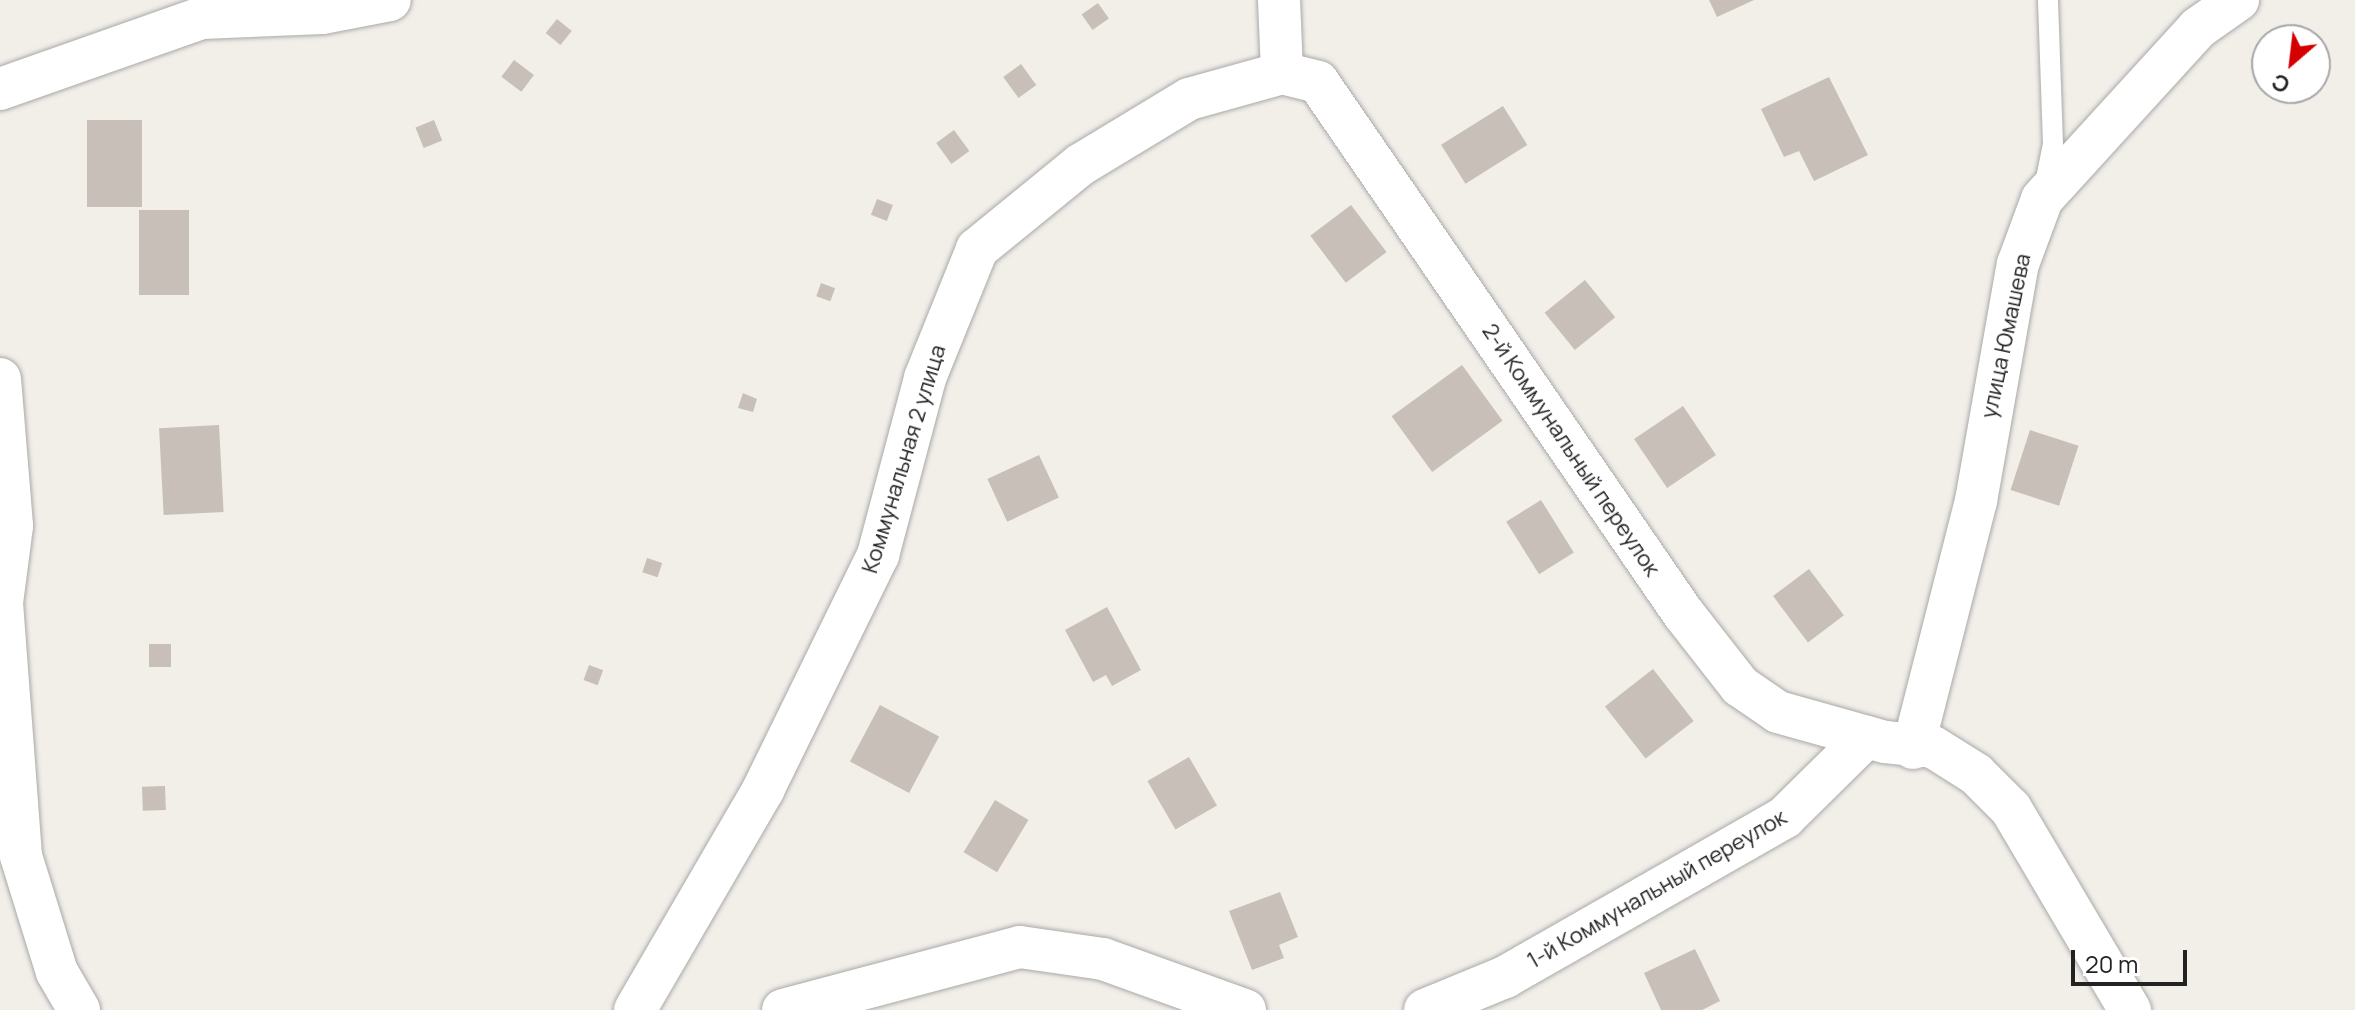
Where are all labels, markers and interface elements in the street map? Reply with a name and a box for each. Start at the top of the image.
north arrow [2251,24,2331,104]
text: С [2266,66,2295,100]
street label: улица Юмашева [1976,251,2036,421]
street label: 2-й Коммунальный переулок [1477,319,1665,581]
street label: Коммунальная 2 улица [857,342,951,576]
street label: 1-й Коммунальный переулок [1523,804,1791,974]
scale bar [2075,934,2191,984]
text: 20 m [2085,947,2138,980]

